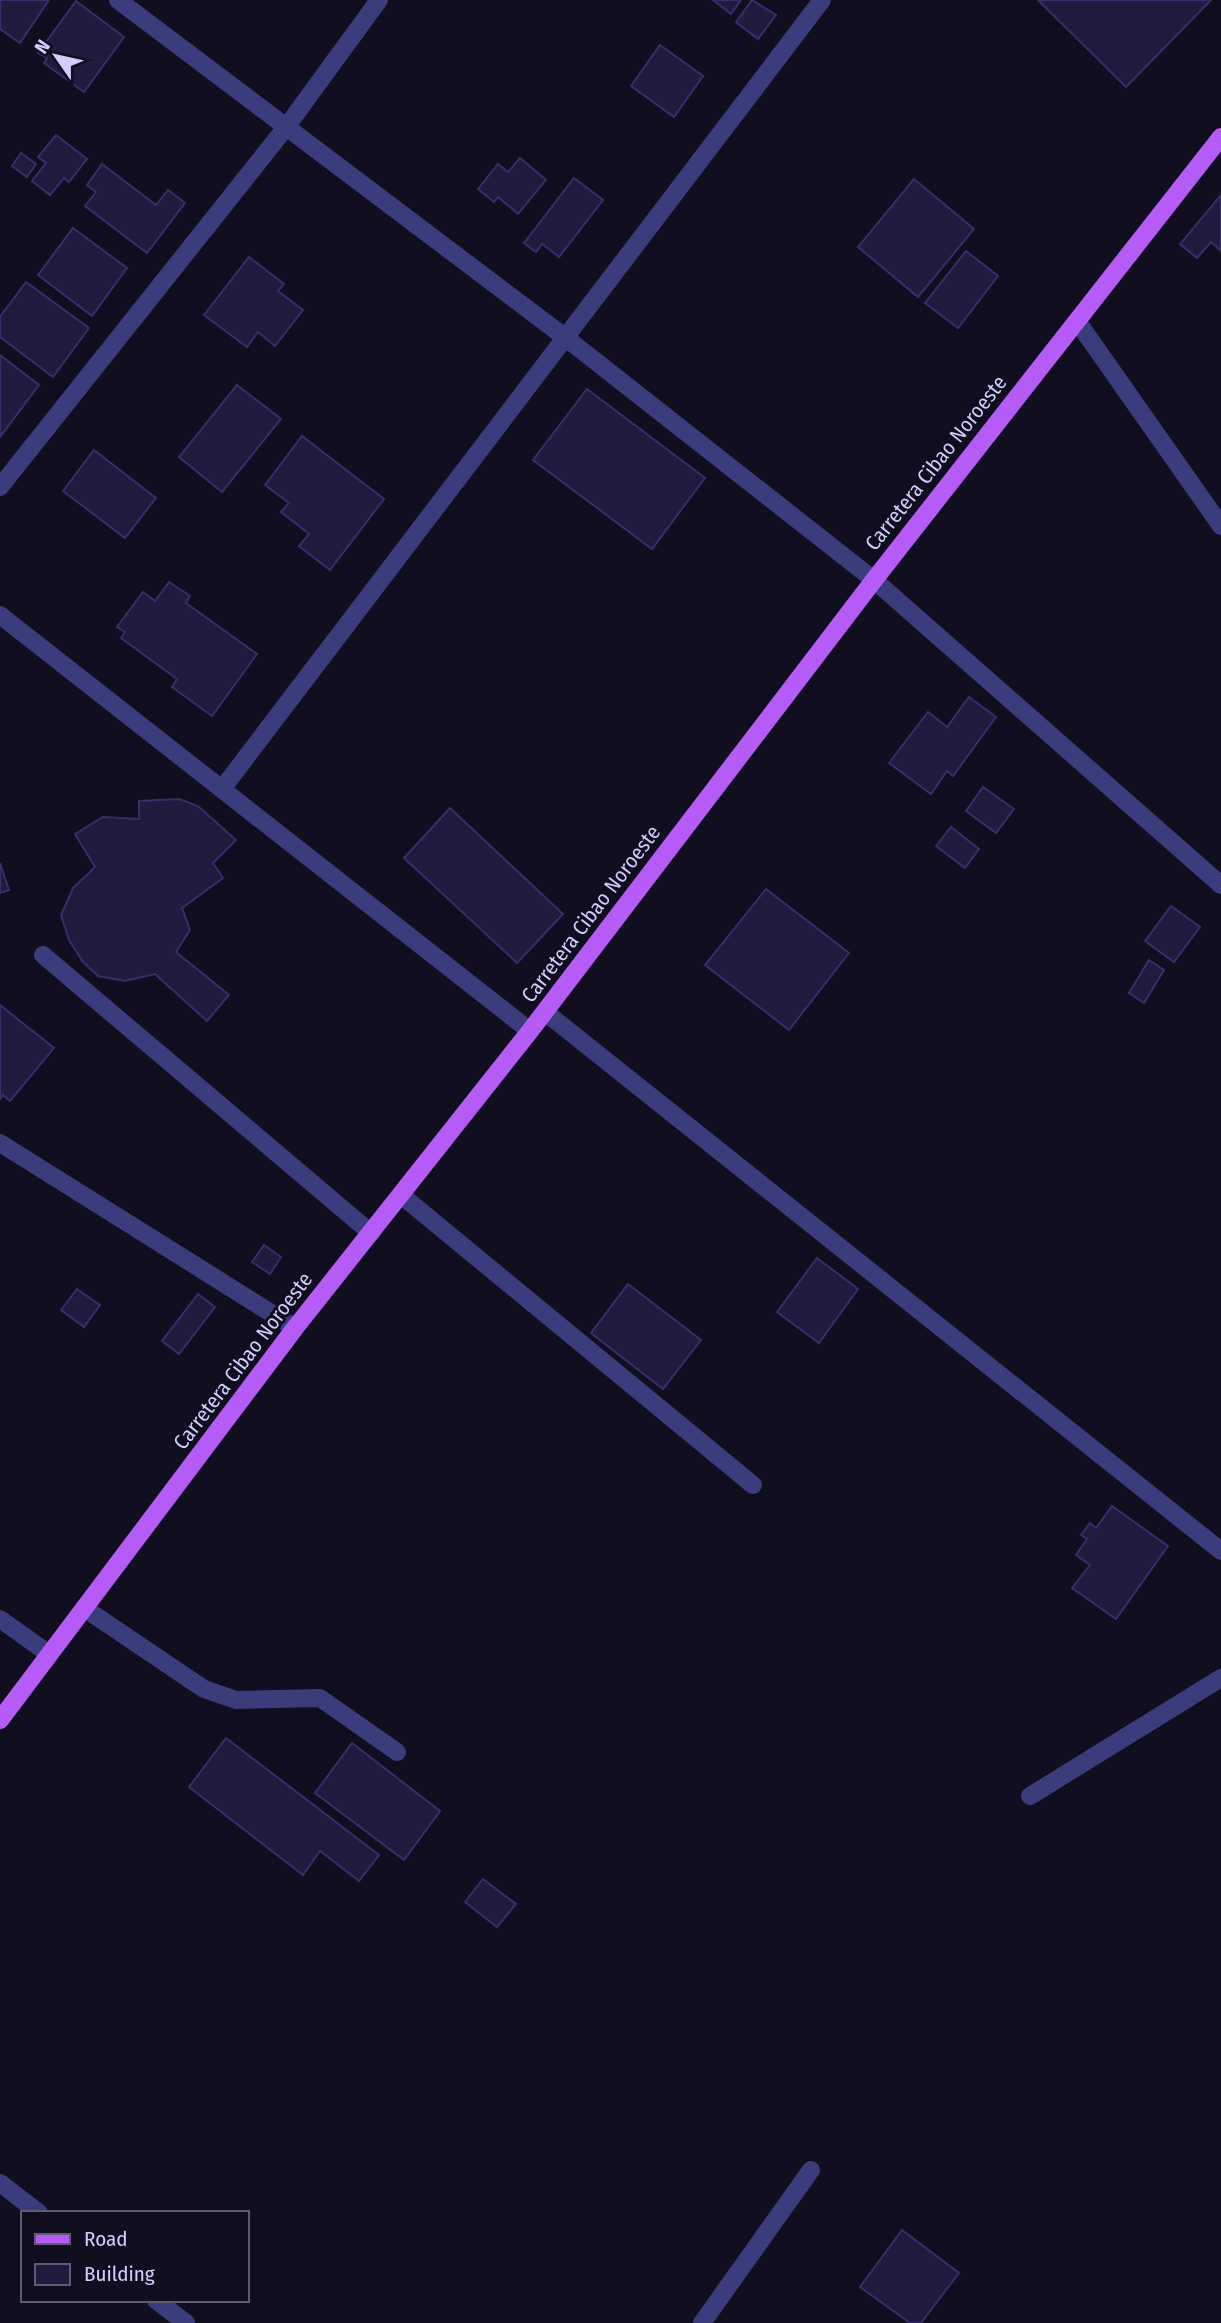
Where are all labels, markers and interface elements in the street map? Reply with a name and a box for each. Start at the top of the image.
north arrow [21,21,91,91]
text: N [30,36,55,58]
street label: Carretera Cibao Noroeste [860,370,1012,556]
street label: Carretera Cibao Noroeste [516,820,666,1008]
street label: Carretera Cibao Noroeste [168,1267,318,1455]
legend [21,2211,248,2302]
text: Road [84,2226,128,2252]
text: Building [84,2261,155,2287]

